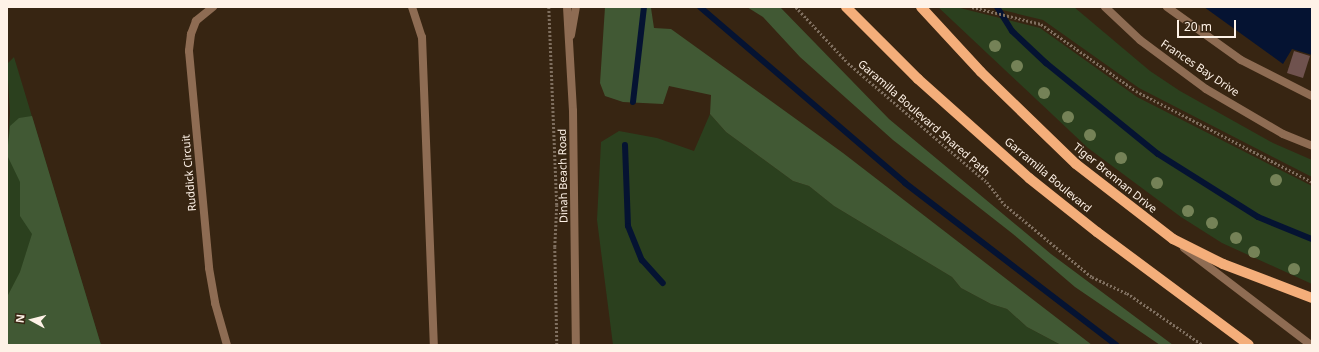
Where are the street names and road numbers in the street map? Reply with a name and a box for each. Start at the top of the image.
street label: Frances Bay Drive [1158,37,1242,99]
street label: Garamilla Boulevard Shared Path [855,57,993,179]
street label: Dinah Beach Road [556,129,570,223]
street label: Ruddick Circuit [179,134,199,212]
street label: Garramilla Boulevard [1002,135,1094,215]
street label: Tiger Brennan Drive [1071,140,1159,216]

